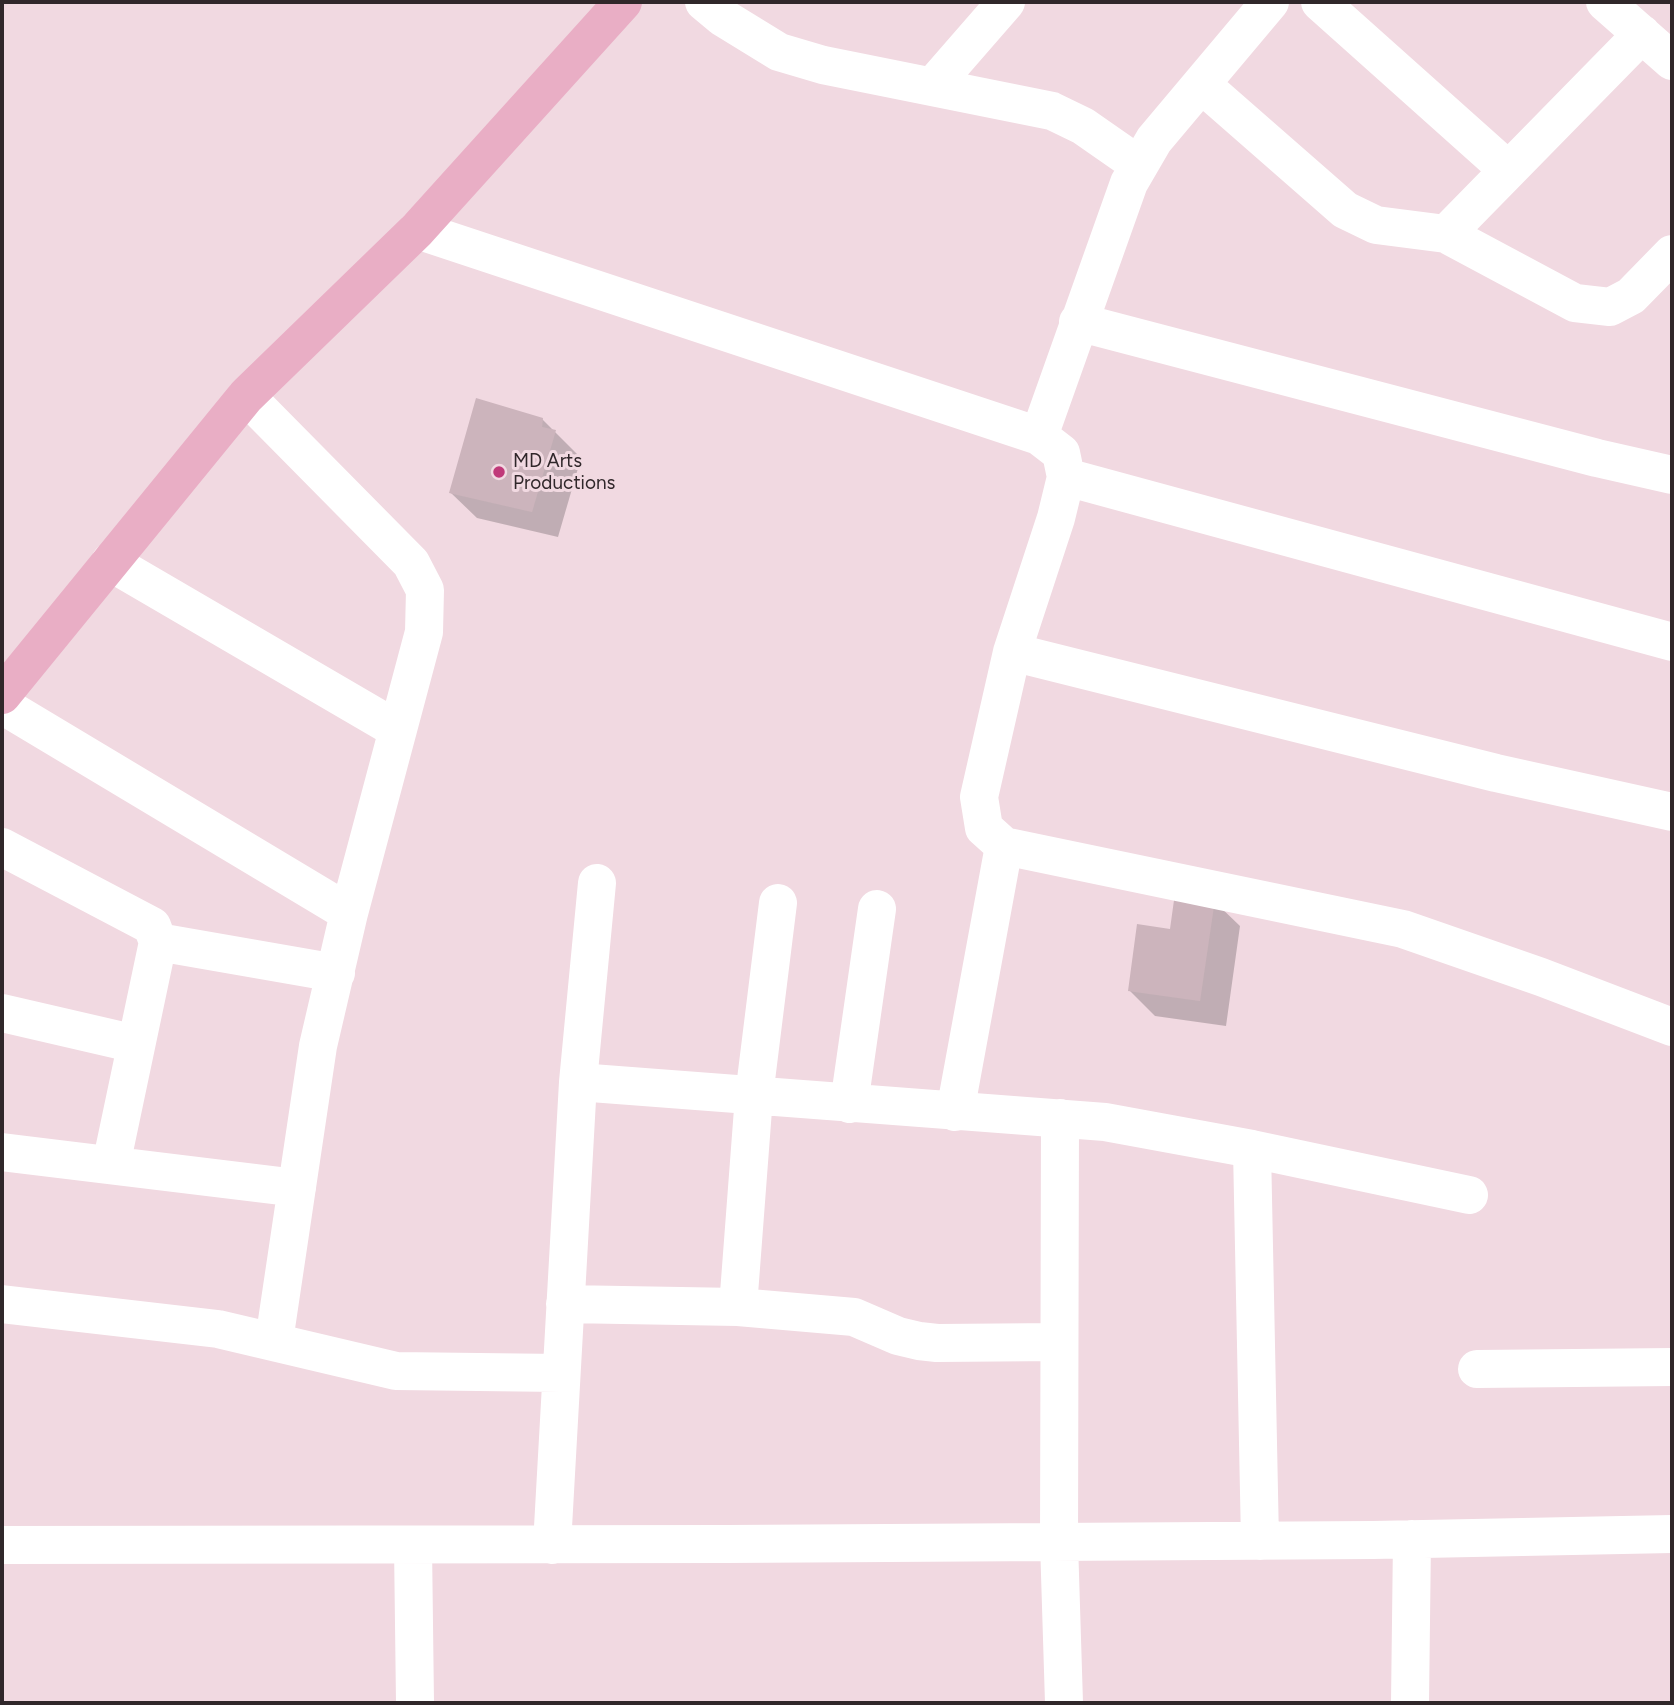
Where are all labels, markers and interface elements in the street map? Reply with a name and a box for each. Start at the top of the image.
place label: MD Arts Productions [513,450,615,494]
marker: MD Arts Productions [491,464,507,480]

